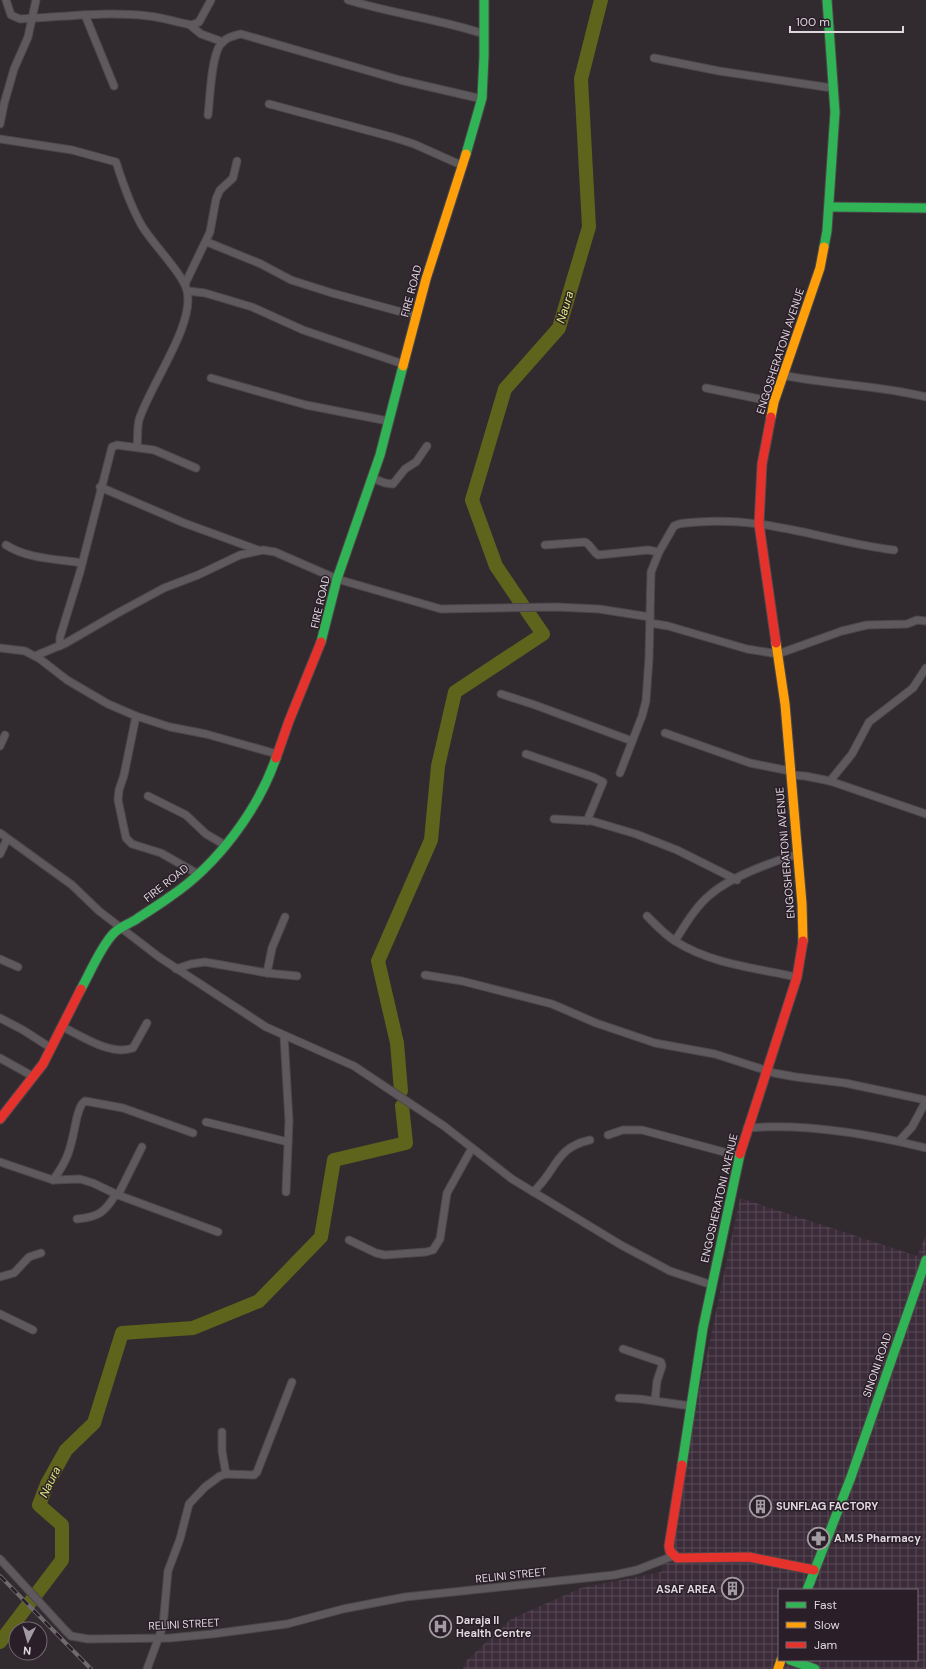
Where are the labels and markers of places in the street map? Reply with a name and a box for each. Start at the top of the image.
building icon: SUNFLAG FACTORY [747,1493,773,1519]
place label: SUNFLAG FACTORY [776,1499,878,1513]
pharmacy icon: A.M.S Pharmacy [805,1525,831,1551]
place label: A.M.S Pharmacy [834,1531,921,1545]
building icon: ASAF AREA [719,1576,745,1602]
place label: ASAF AREA [656,1582,716,1596]
hospital icon: Daraja II Health Centre [427,1613,453,1639]
place label: Daraja II Health Centre [456,1613,532,1640]

